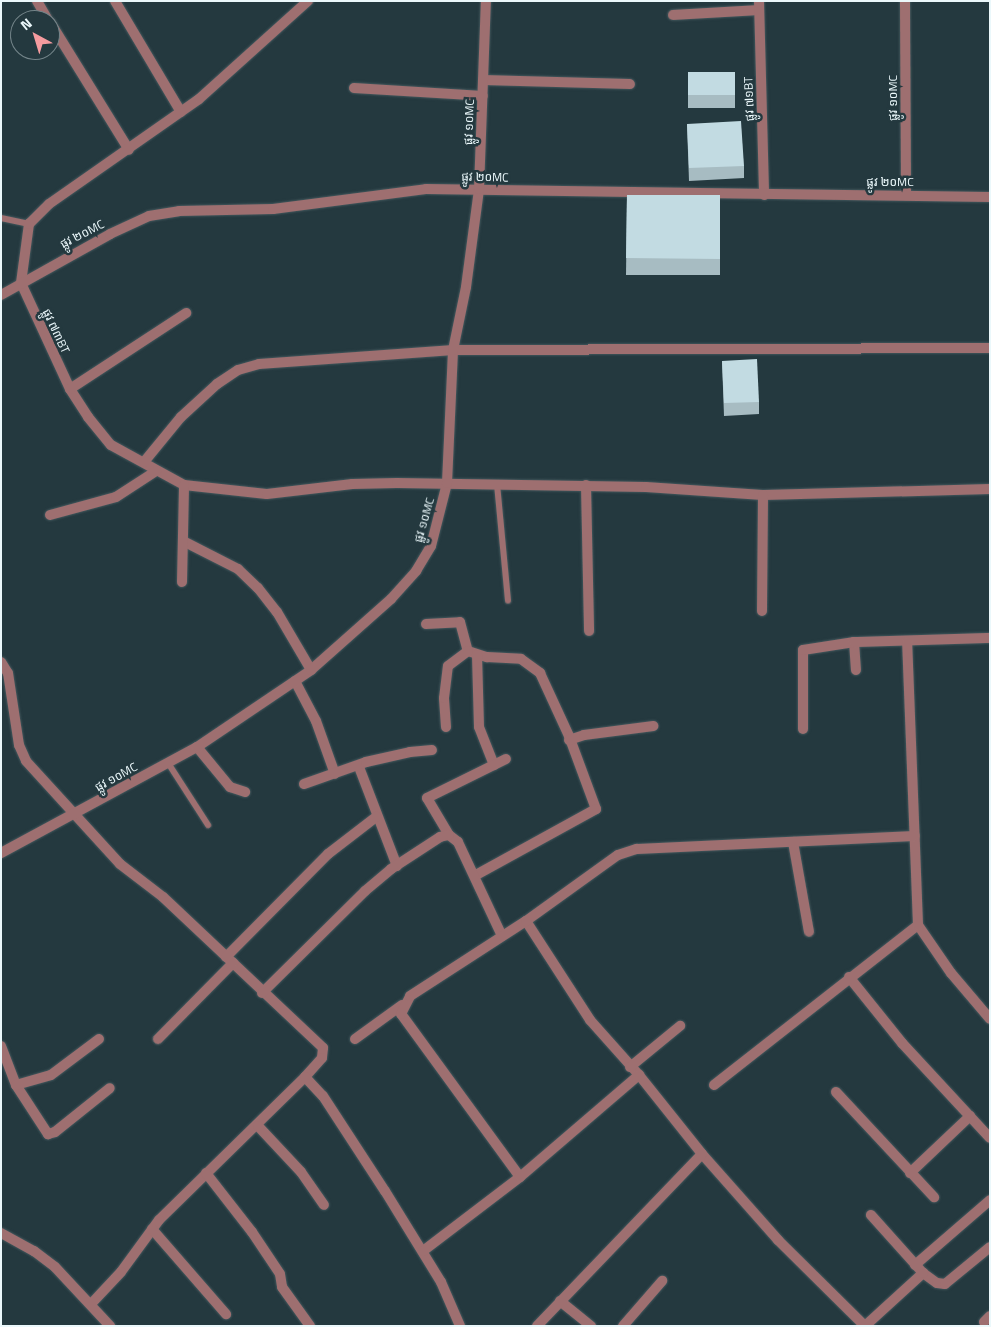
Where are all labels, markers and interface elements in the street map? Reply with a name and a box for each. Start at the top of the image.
north arrow [10,10,60,60]
text: N [15,13,36,35]
street label: ផ្លូវ ១០MC [886,75,900,121]
street label: ផ្លូវ ៧១BT [741,76,757,122]
street label: ផ្លូវ ១០MC [461,99,477,145]
street label: ផ្លូវ ២០MC [461,169,509,185]
street label: ផ្លូវ ២០MC [866,175,914,189]
street label: ផ្លូវ ២០MC [58,217,106,251]
street label: ផ្លូវ ៧៣BT [39,306,73,356]
street label: ផ្លូវ ១០MC [411,496,437,544]
street label: ផ្លូវ ១០MC [92,760,140,794]

